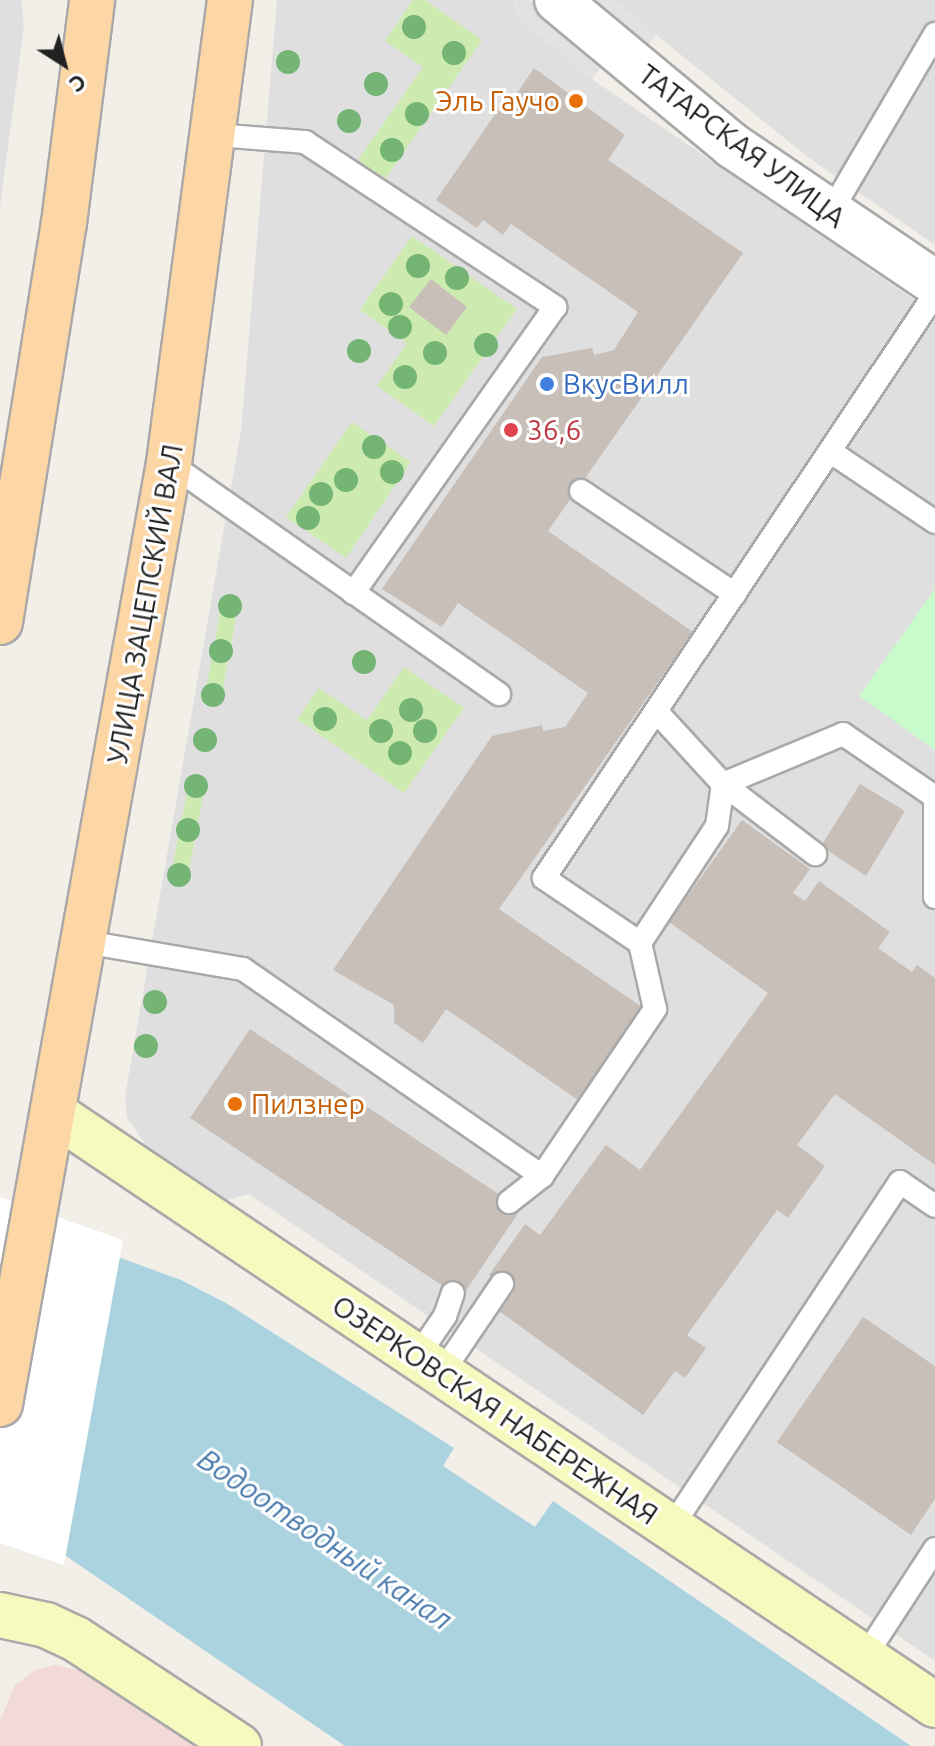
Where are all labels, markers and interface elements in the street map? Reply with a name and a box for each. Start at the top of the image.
north arrow [24,24,104,104]
street label: ТАТАРСКАЯ УЛИЦА [632,57,852,235]
text: С [65,70,91,98]
place label: Эль Гаучо [435,84,560,118]
marker: Эль Гаучо [567,92,585,110]
place label: ВкусВилл [563,367,689,401]
marker: ВкусВилл [538,375,556,393]
place label: 36,6 [527,413,581,447]
marker: 36,6 [502,421,520,439]
street label: УЛИЦА ЗАЦЕПСКИЙ ВАЛ [100,442,190,766]
place label: Пилзнер [251,1087,365,1121]
marker: Пилзнер [226,1095,244,1113]
street label: ОЗЕРКОВСКАЯ НАБЕРЕЖНАЯ [326,1288,664,1532]
water label: Водоотводный канал [191,1441,459,1637]

